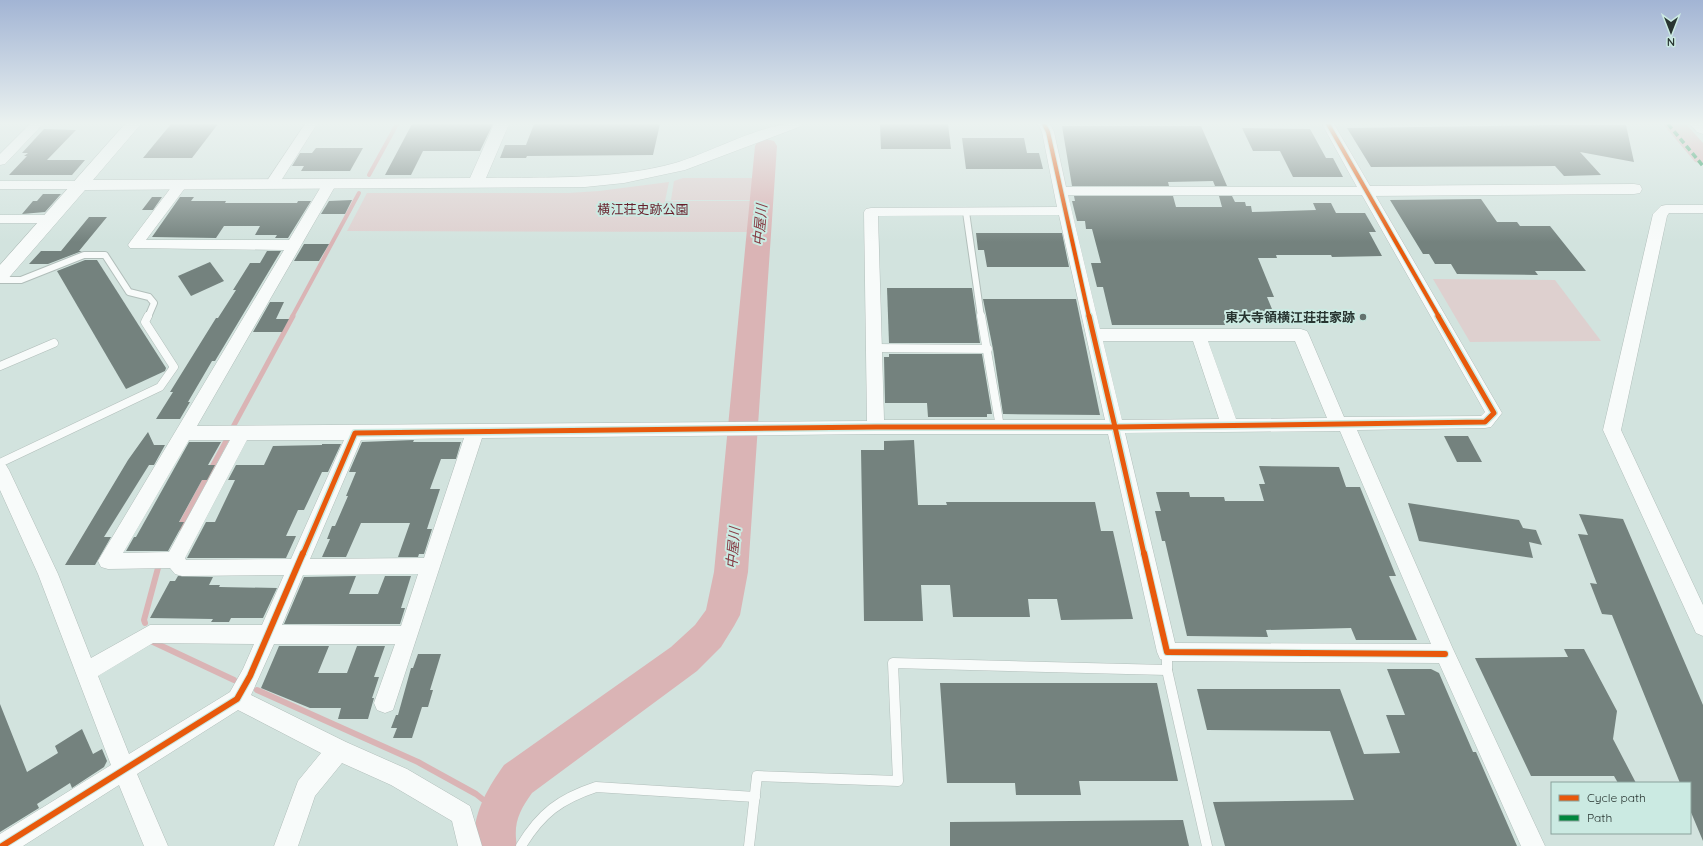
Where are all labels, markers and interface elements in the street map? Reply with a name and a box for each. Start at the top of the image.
north arrow [1651,12,1691,52]
text: N [1667,35,1675,49]
park label: 横江荘史跡公園 [597,201,689,217]
water label: 中屋川 [749,201,771,247]
place label: 東大寺領横江荘荘家跡 [1225,309,1355,325]
marker: 東大寺領横江荘荘家跡 [1358,312,1368,322]
water label: 中屋川 [722,524,744,570]
legend [1551,782,1691,834]
text: Cycle path [1587,790,1646,805]
text: Path [1587,810,1612,825]

